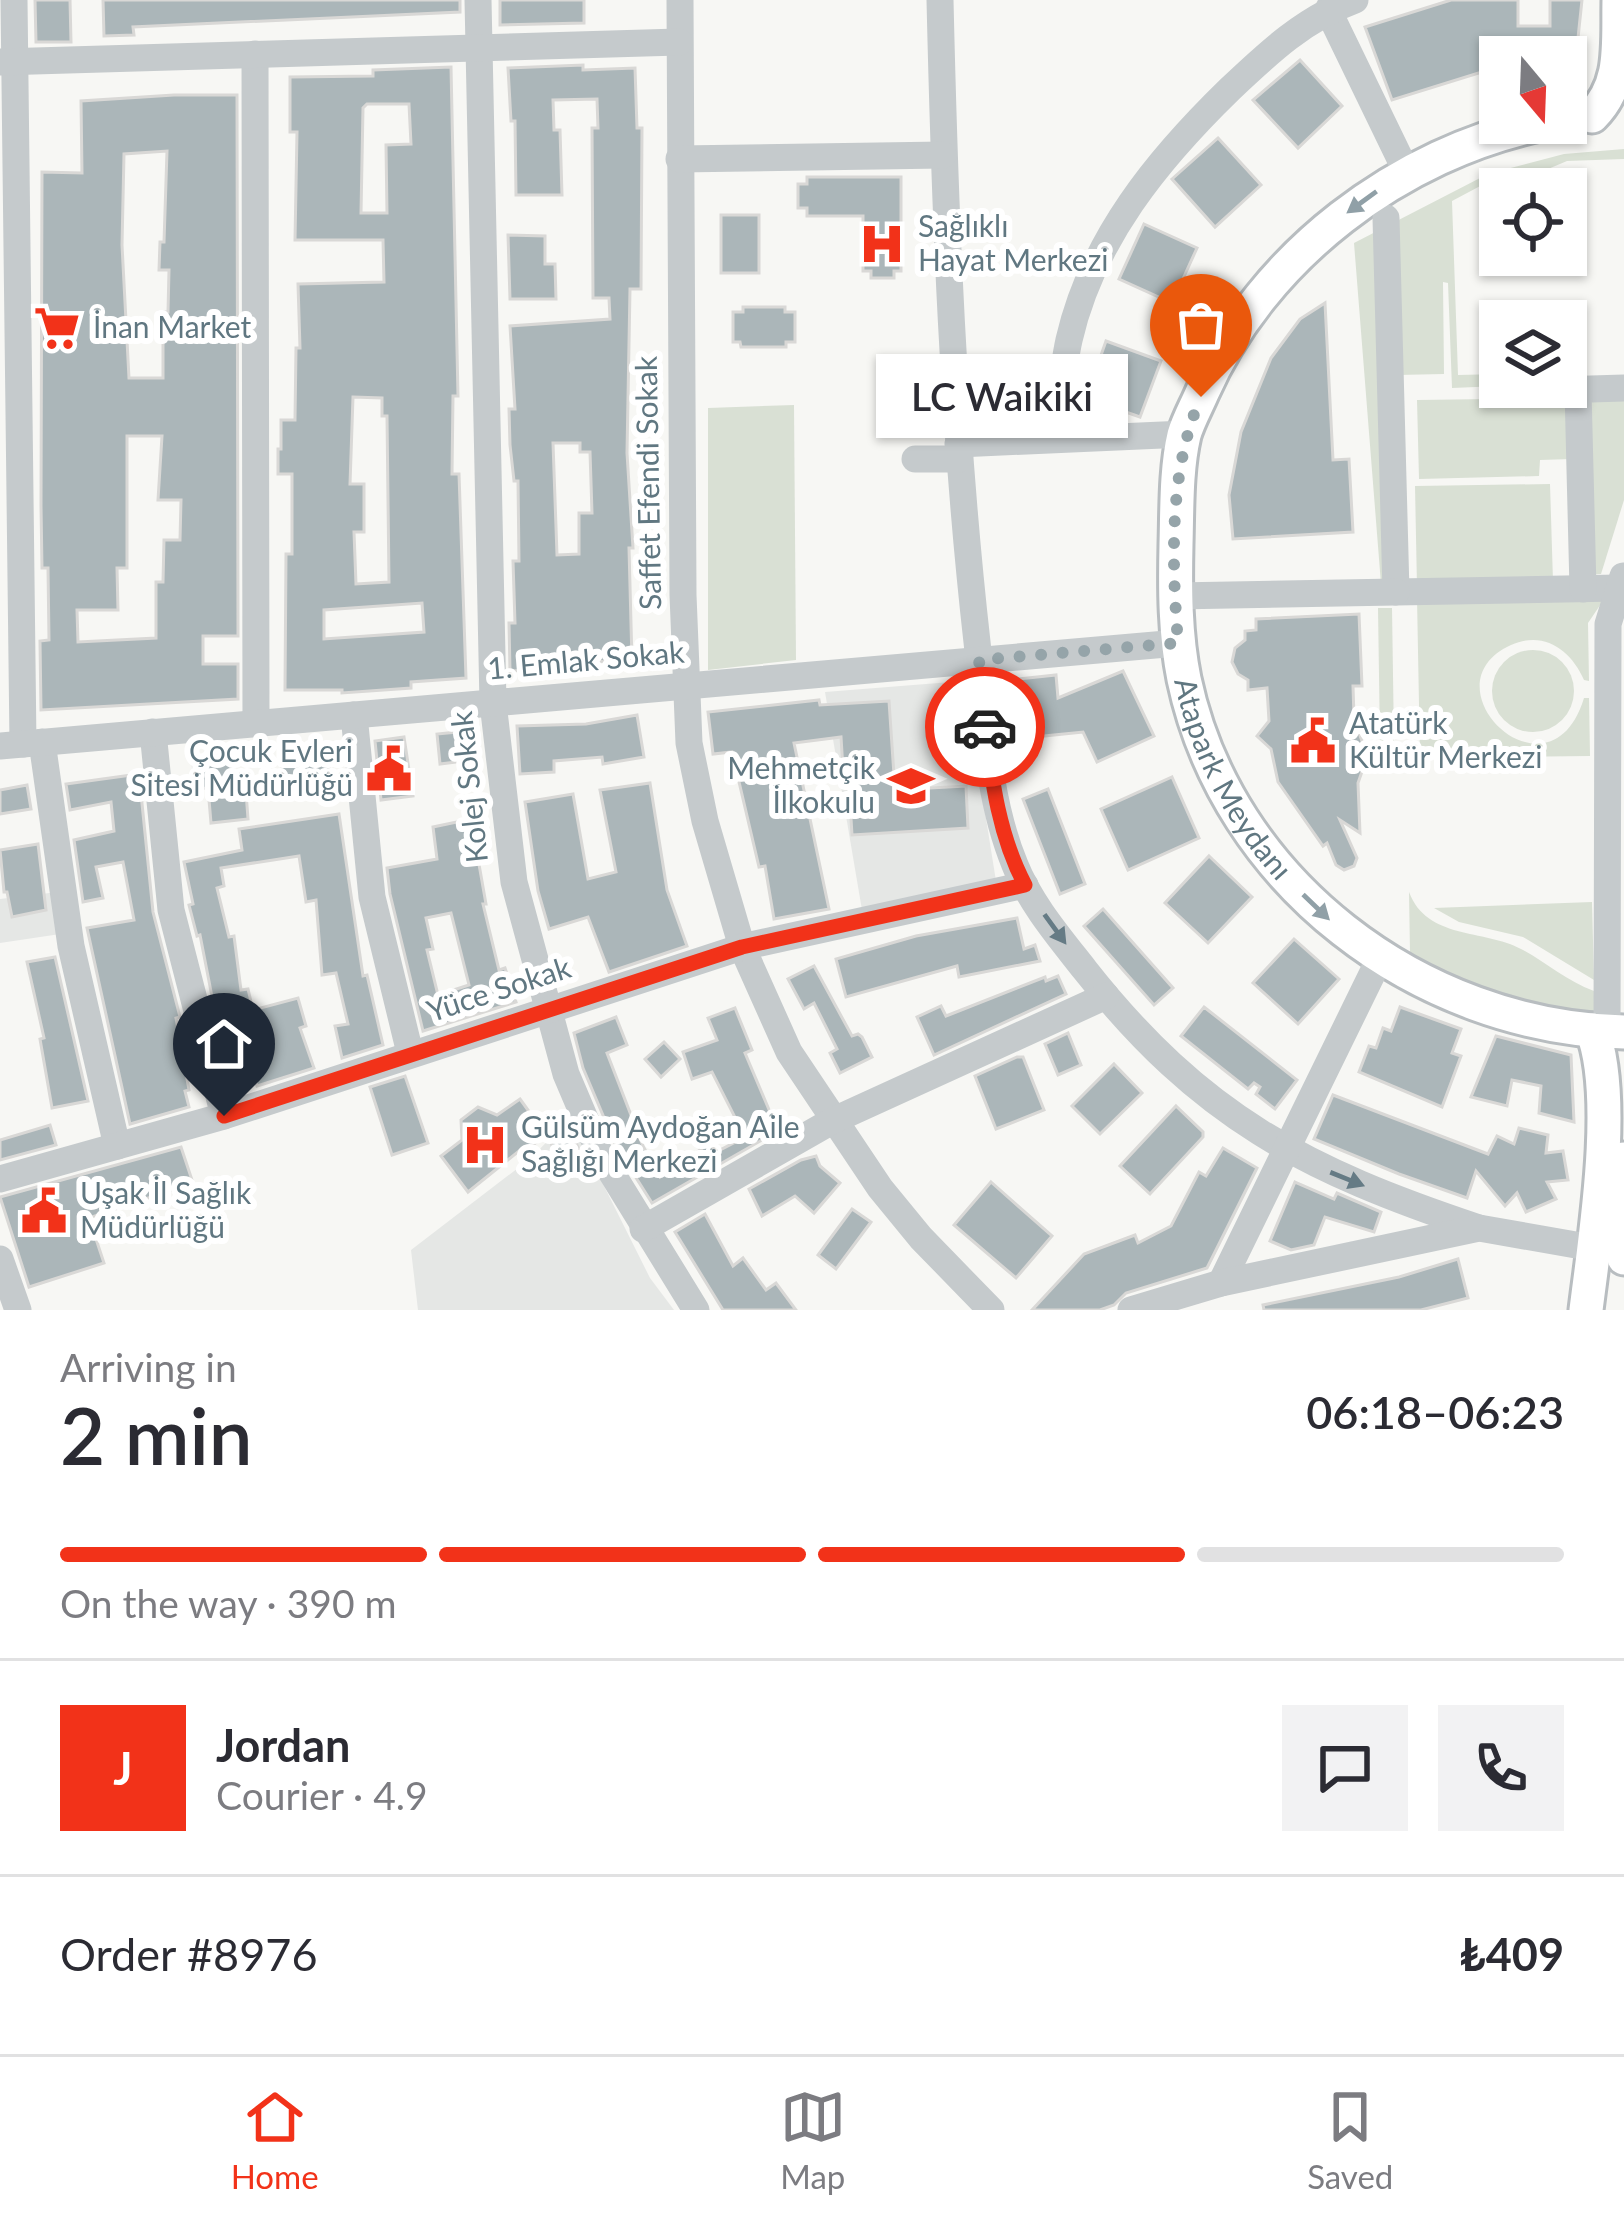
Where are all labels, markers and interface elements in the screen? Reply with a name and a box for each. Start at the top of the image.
north arrow [1479,36,1587,144]
map controls [1479,36,1587,408]
button: locate [1479,168,1587,276]
one-way arrow [1346,190,1378,214]
place label: Sağlıklı Hayat Merkezi [918,207,1108,277]
hospital icon: Sağlıklı Hayat Merkezi [857,219,907,269]
pin [1150,274,1252,397]
icon: bag [1168,292,1234,358]
button: layers [1479,300,1587,408]
supermarket icon: İnan Market [32,303,82,353]
place label: İnan Market [93,308,252,344]
street label: Saffet Efendi Sokak [627,355,667,610]
callout: LC Waikiki [877,355,1129,439]
text: LC Waikiki [911,373,1093,419]
street label: 1. Emlak Sokak [486,632,686,686]
courier [925,667,1045,787]
street label: Atapark Meydanı [1168,674,1300,886]
icon: car [952,694,1018,760]
place label: Atatürk Kültür Merkezi [1349,704,1543,774]
street label: Kolej Sokak [442,709,494,865]
public building icon: Atatürk Kültür Merkezi [1288,716,1338,766]
place label: Çocuk Evleri Sitesi Müdürlüğü [130,732,353,802]
public building icon: Çocuk Evleri Sitesi Müdürlüğü [364,744,414,794]
place label: Mehmetçik İlkokulu [727,749,876,819]
school or university icon: Mehmetçik İlkokulu [886,761,936,811]
one-way arrow [1301,892,1330,920]
one-way arrow [1043,913,1066,945]
street label: Yüce Sokak [422,948,576,1028]
pin [173,993,275,1116]
icon: home [191,1011,257,1077]
place label: Gülsüm Aydoğan Aile Sağlığı Merkezi [521,1108,800,1178]
hospital icon: Gülsüm Aydoğan Aile Sağlığı Merkezi [460,1120,510,1170]
one-way arrow [1330,1170,1366,1189]
place label: Uşak İl Sağlık Müdürlüğü [80,1174,252,1244]
public building icon: Uşak İl Sağlık Müdürlüğü [19,1186,69,1236]
text: Arriving in [60,1344,237,1390]
text: 06:18–06:23 [1306,1385,1564,1439]
text: 2 min [60,1388,253,1482]
text: On the way · 390 m [60,1580,397,1626]
button: chat [1282,1705,1408,1831]
button: phone [1438,1705,1564,1831]
text: Jordan [216,1718,350,1772]
text: J [113,1741,133,1795]
text: Courier · 4.9 [216,1772,428,1818]
text: Order #8976 [60,1927,318,1981]
text: ₺409 [1460,1927,1564,1981]
tab: Home [231,2084,319,2196]
tab: Map [780,2084,846,2196]
tab: Saved [1307,2084,1393,2196]

